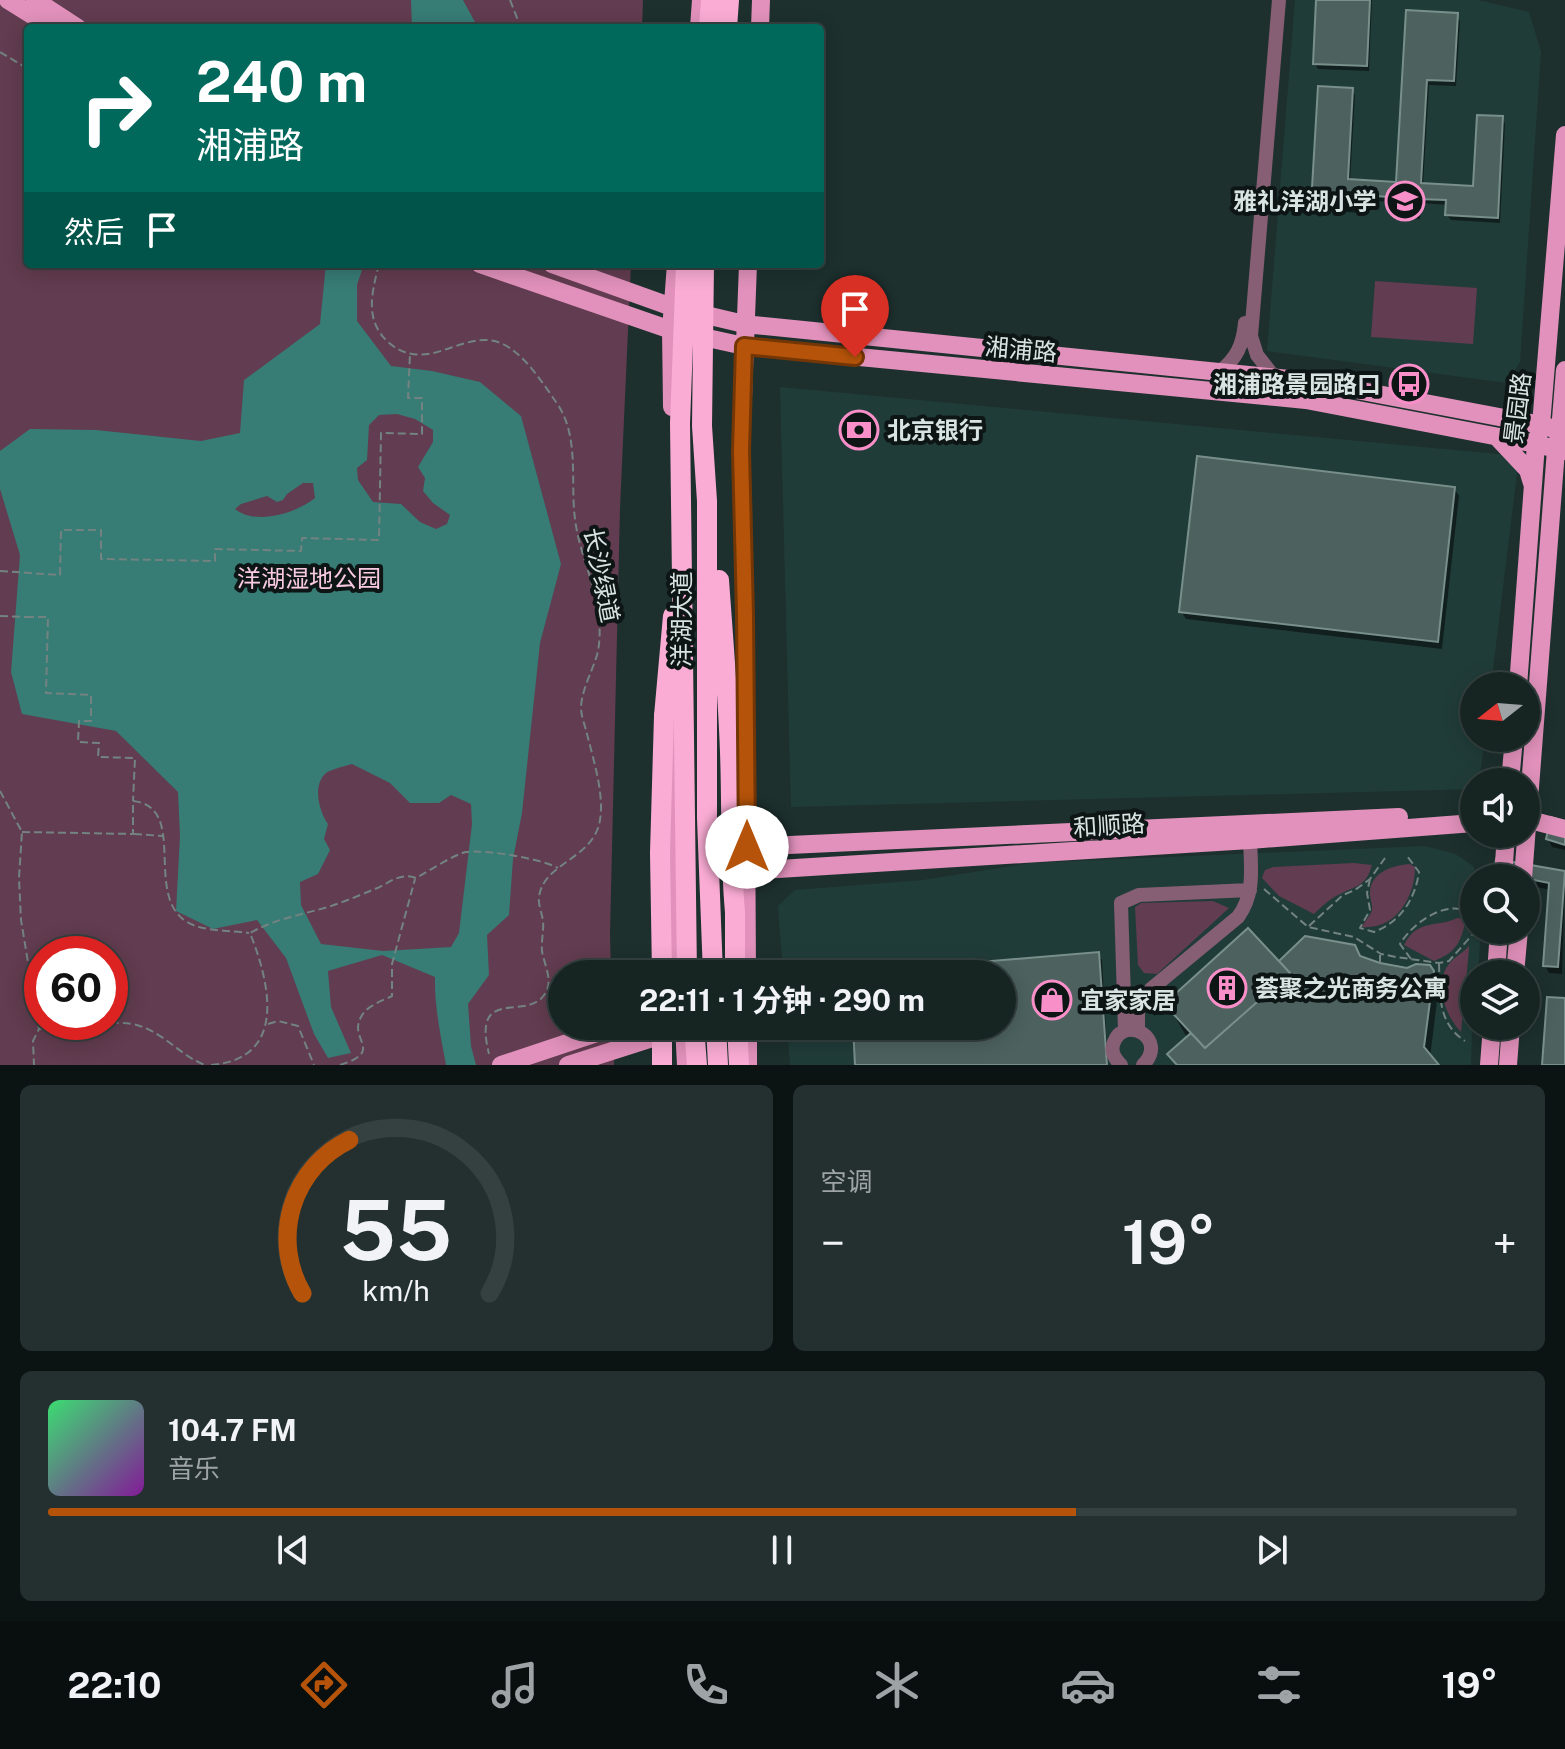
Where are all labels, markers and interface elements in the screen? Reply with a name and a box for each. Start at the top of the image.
text: 240 m [196,49,367,115]
icon: right [64,56,168,160]
text: 湘浦路 [196,124,304,166]
school or university icon: 雅礼洋湖小学 [1384,180,1426,222]
place label: 雅礼洋湖小学 [1233,187,1377,215]
icon: arrive [140,208,184,252]
text: 然后 [64,214,124,250]
pin [821,275,889,357]
icon: arrive [833,287,877,331]
street label: 湘浦路 [984,332,1058,366]
bus stop icon: 湘浦路景园路口 [1388,363,1430,405]
place label: 湘浦路景园路口 [1213,370,1381,398]
street label: 景园路 [1499,371,1535,445]
bank icon: 北京银行 [838,409,880,451]
place label: 北京银行 [887,416,983,444]
street label: 长沙绿道 [579,525,625,625]
park label: 洋湖湿地公园 [237,564,381,592]
street label: 洋湖大道 [667,571,695,667]
north arrow [1460,672,1540,752]
map controls [1460,672,1540,1040]
button: sound [1460,768,1540,848]
position arrow [705,805,789,889]
street label: 和顺路 [1072,809,1146,841]
button: search [1460,864,1540,944]
speed limit sign: 60 [24,936,128,1040]
button: layers [1460,960,1540,1040]
building icon: 荟聚之光商务公寓 [1206,967,1248,1009]
place label: 荟聚之光商务公寓 [1255,974,1447,1002]
shop icon: 宜家家居 [1031,979,1073,1021]
text: 22:11 · 1 分钟 · 290 m [639,982,925,1018]
place label: 宜家家居 [1080,986,1176,1014]
text: 空调 [821,1166,873,1197]
text: 55 [340,1181,452,1279]
text: 19° [1122,1207,1216,1278]
text: − [821,1217,845,1269]
text: + [1493,1217,1517,1269]
text: km/h [363,1274,430,1307]
text: 104.7 FM [168,1412,297,1448]
text: 音乐 [168,1453,220,1484]
icon: previous [271,1528,315,1572]
icon: pause [760,1528,804,1572]
icon: next [1250,1528,1294,1572]
icon: directions [296,1657,352,1713]
icon: music [487,1657,543,1713]
icon: phone [678,1657,734,1713]
icon: climate [869,1657,925,1713]
icon: car [1060,1657,1116,1713]
icon: filters [1251,1657,1307,1713]
text: 22:10 [67,1664,161,1706]
text: 19° [1441,1664,1498,1706]

